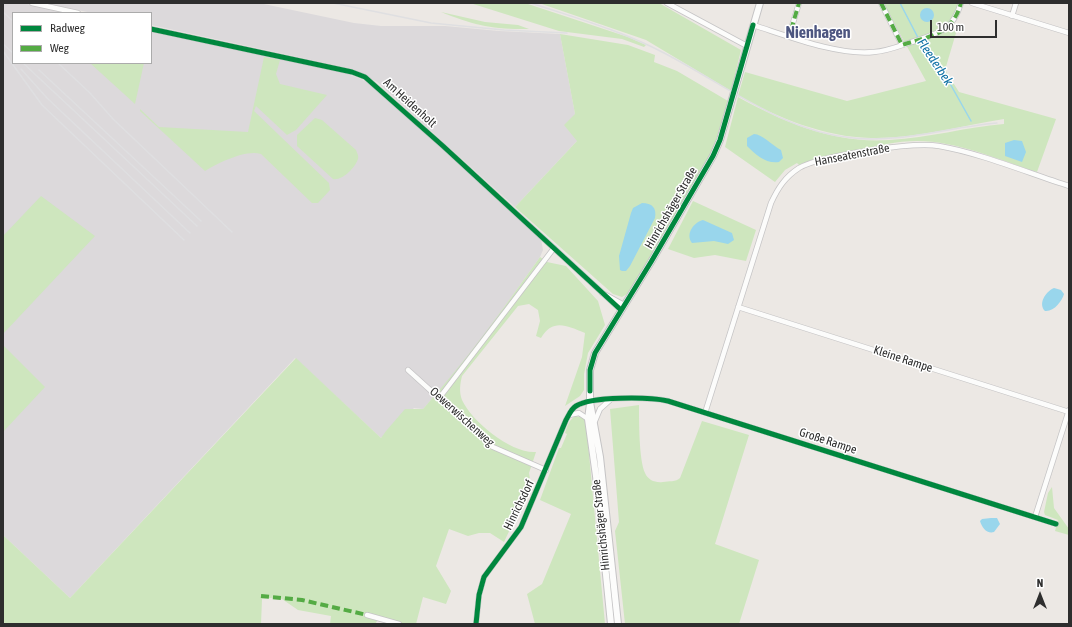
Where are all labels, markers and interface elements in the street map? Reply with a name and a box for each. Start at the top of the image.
legend [12,12,152,64]
scale bar [932,12,999,38]
text: 100 m [937,20,964,34]
text: Radweg [50,21,85,35]
district label: Nienhagen [786,23,850,43]
water label: Fleederbek [914,35,956,89]
text: Weg [50,41,69,55]
street label: Am Heidenholt [381,75,439,131]
street label: Hanseatenstraße [813,141,891,169]
street label: Hinrichshäger Straße [642,165,700,251]
street label: Kleine Rampe [872,343,934,375]
street label: Oewerwischenweg [427,384,497,450]
street label: Große Rampe [797,425,859,457]
street label: Hinrichsdorf [501,477,537,533]
street label: Hinrichshäger Straße [589,479,613,571]
north arrow [1020,575,1060,615]
text: N [1037,577,1043,589]

